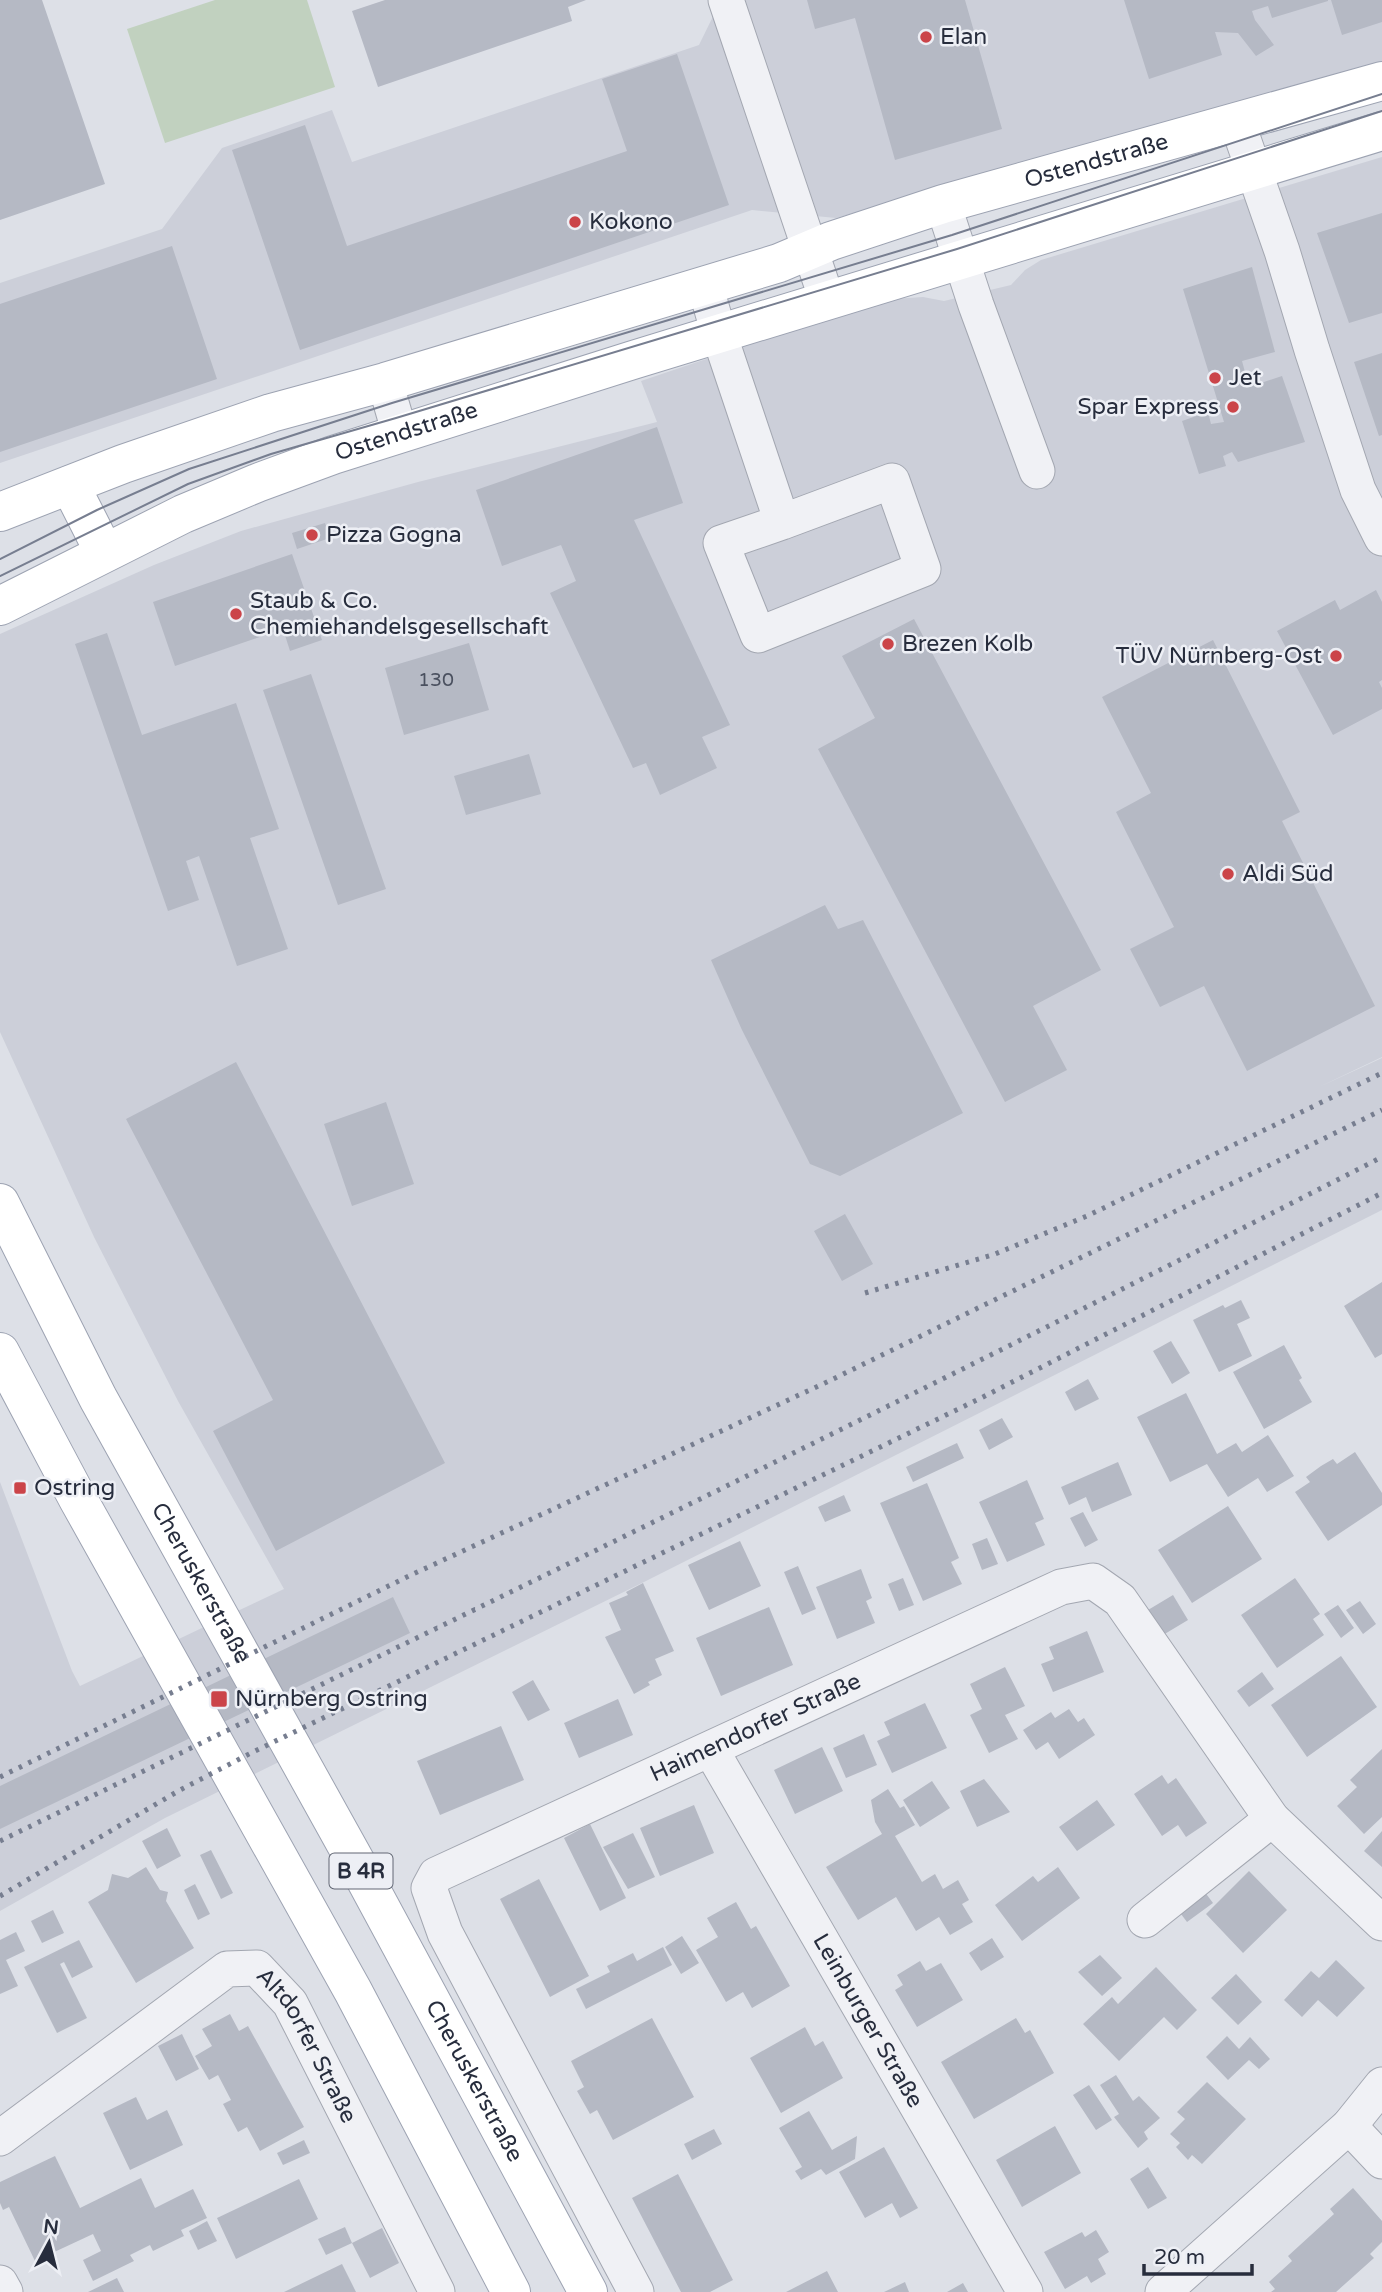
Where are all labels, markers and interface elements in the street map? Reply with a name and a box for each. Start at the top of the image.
place label: Elan [940,23,987,51]
marker: Elan [918,29,934,45]
street label: Ostendstraße [1021,128,1172,194]
place label: Kokono [589,208,673,236]
marker: Kokono [567,214,583,230]
place label: Jet [1229,364,1262,392]
marker: Jet [1207,370,1223,386]
place label: Spar Express [1078,393,1219,421]
street label: Ostendstraße [331,396,481,467]
marker: Spar Express [1225,399,1241,415]
place label: Pizza Gogna [326,521,462,549]
marker: Pizza Gogna [304,527,320,543]
place label: Staub & Co. Chemiehandelsgesellschaft [250,587,549,641]
marker: Staub & Co. Chemiehandelsgesellschaft [228,606,244,622]
place label: Brezen Kolb [902,630,1033,658]
marker: Brezen Kolb [880,636,896,652]
place label: TÜV Nürnberg-Ost [1115,642,1322,670]
marker: TÜV Nürnberg-Ost [1328,648,1344,664]
house number: 130 [418,669,454,691]
place label: Aldi Süd [1242,860,1333,888]
marker: Aldi Süd [1220,866,1236,882]
place label: Ostring [34,1474,115,1502]
marker: Ostring [12,1480,28,1496]
street label: Cheruskerstraße [145,1498,257,1668]
street label: Haimendorfer Straße [646,1667,865,1788]
place label: Nürnberg Ostring [235,1685,428,1713]
marker: Nürnberg Ostring [209,1689,229,1709]
road number: B 4R [330,1854,392,1888]
street label: Leinburger Straße [807,1929,929,2113]
street label: Altdorfer Straße [250,1962,363,2128]
street label: Cheruskerstraße [419,1995,529,2167]
north arrow [14,2208,84,2278]
text: N [42,2215,60,2239]
scale bar [1144,2232,1252,2276]
text: 20 m [1154,2245,1205,2270]

